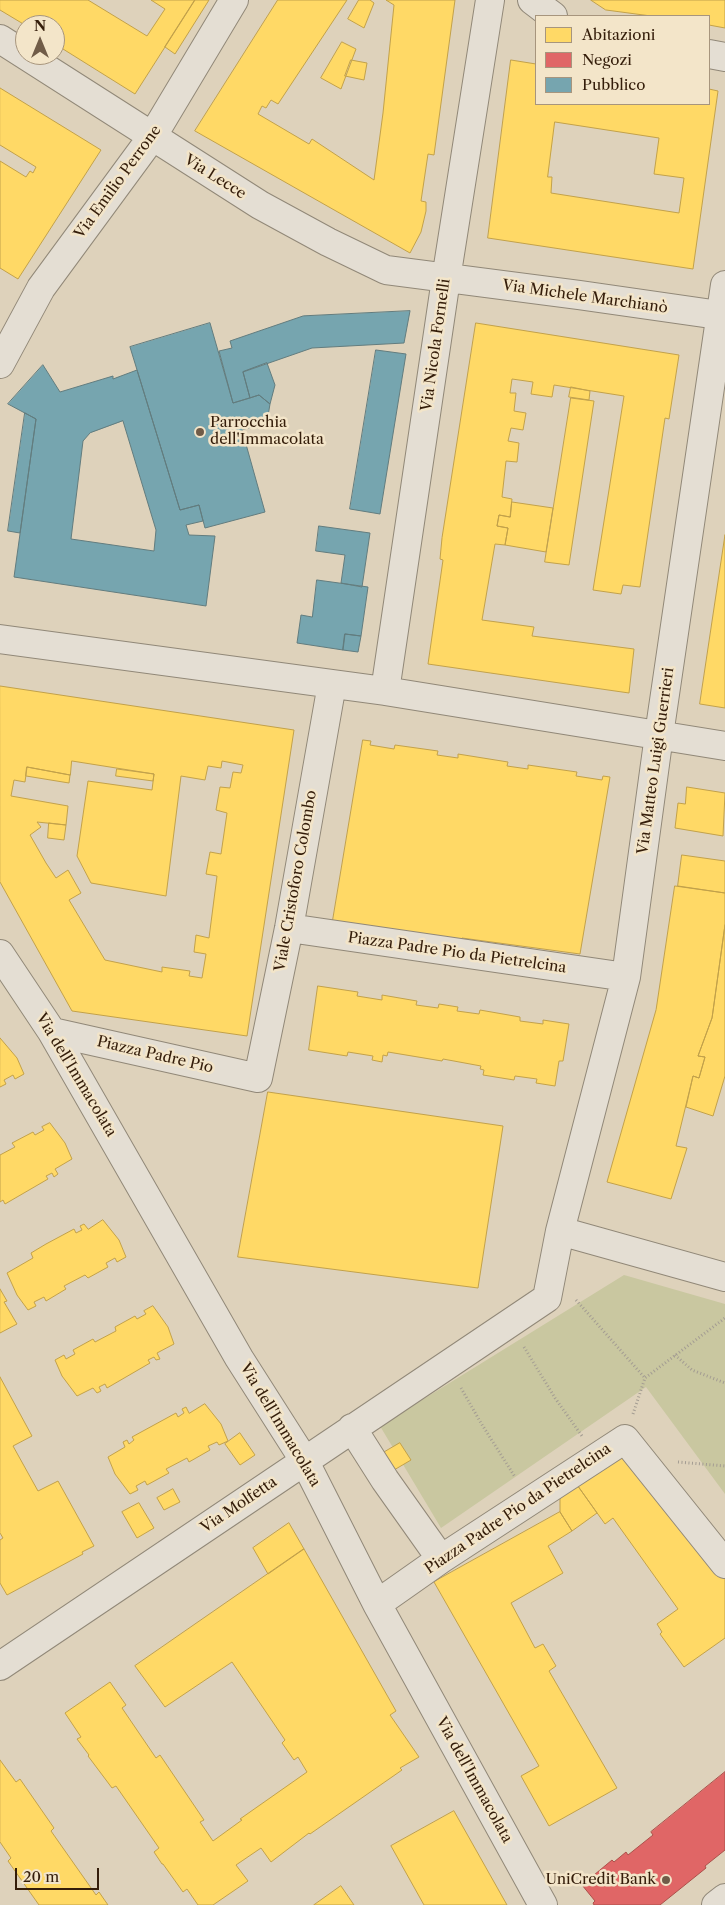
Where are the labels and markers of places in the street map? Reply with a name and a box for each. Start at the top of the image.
place label: Parrocchia dell'Immacolata [210,414,324,449]
marker: Parrocchia dell'Immacolata [194,426,206,438]
place label: UniCredit Bank [545,1871,656,1889]
marker: UniCredit Bank [660,1874,672,1886]

